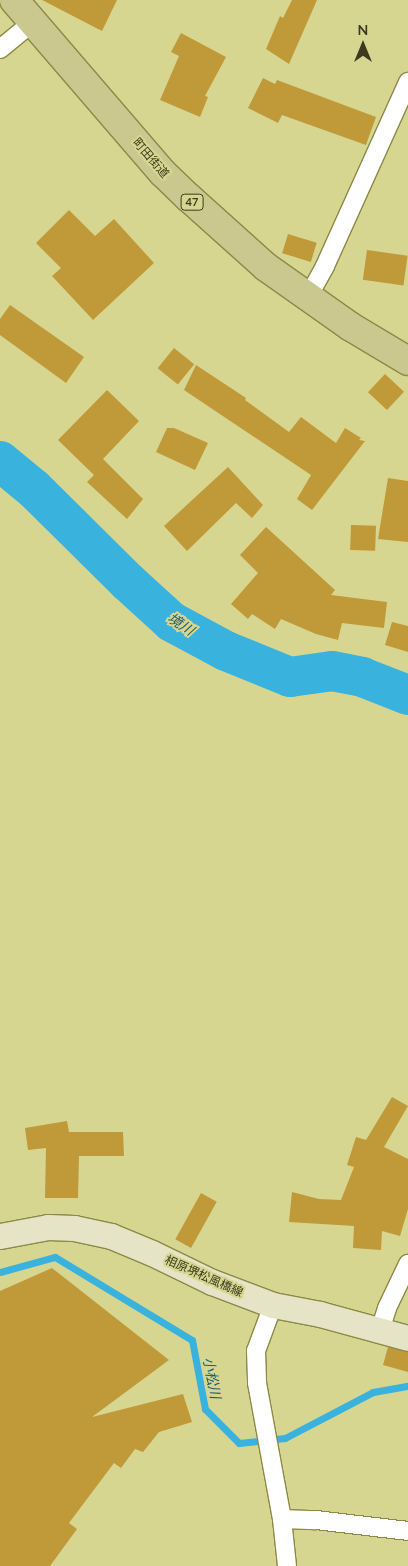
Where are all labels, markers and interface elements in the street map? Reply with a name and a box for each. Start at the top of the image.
north arrow [338,20,388,70]
text: N [358,21,368,38]
street label: 町田街道 [130,135,172,181]
road number: 47 [180,193,204,210]
water label: 境川 [165,609,197,639]
street label: 相原堺松風橋線 [163,1252,245,1300]
water label: 小松川 [200,1356,224,1400]

